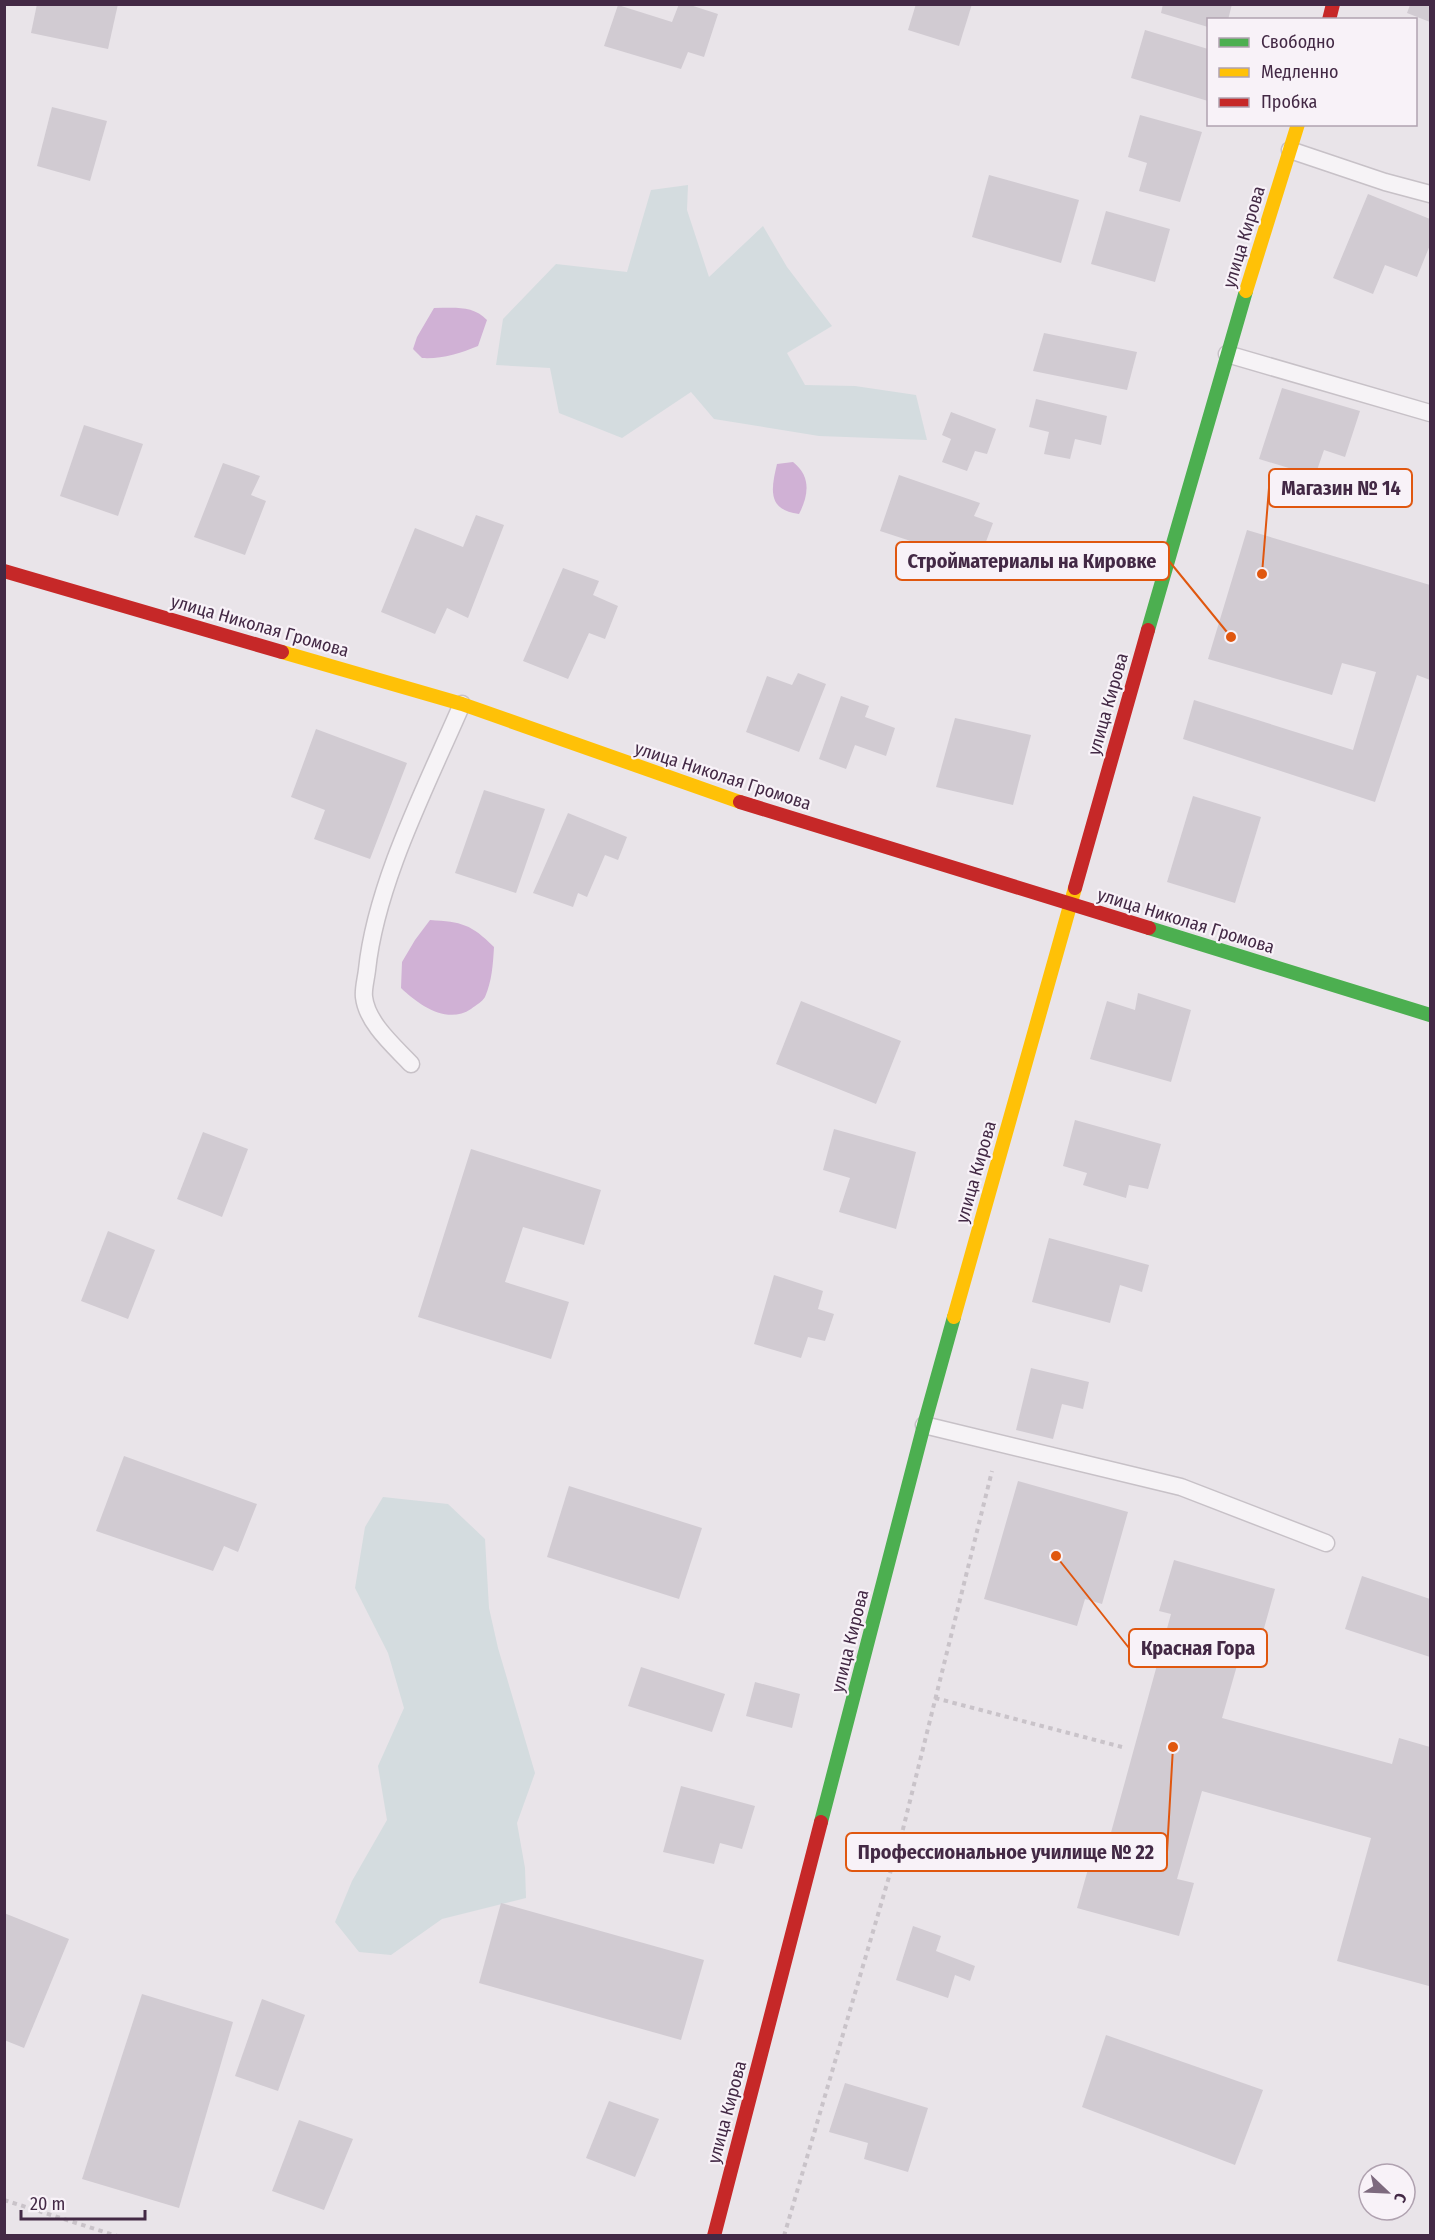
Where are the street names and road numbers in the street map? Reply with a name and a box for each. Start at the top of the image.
street label: улица Кирова [1218,183,1270,291]
street label: улица Николая Громова [168,590,352,662]
street label: улица Кирова [1083,650,1133,758]
street label: улица Николая Громова [632,737,814,815]
street label: улица Николая Громова [1095,884,1277,958]
street label: улица Кирова [951,1118,1001,1226]
street label: улица Кирова [827,1587,873,1695]
street label: улица Кирова [703,2058,751,2166]

